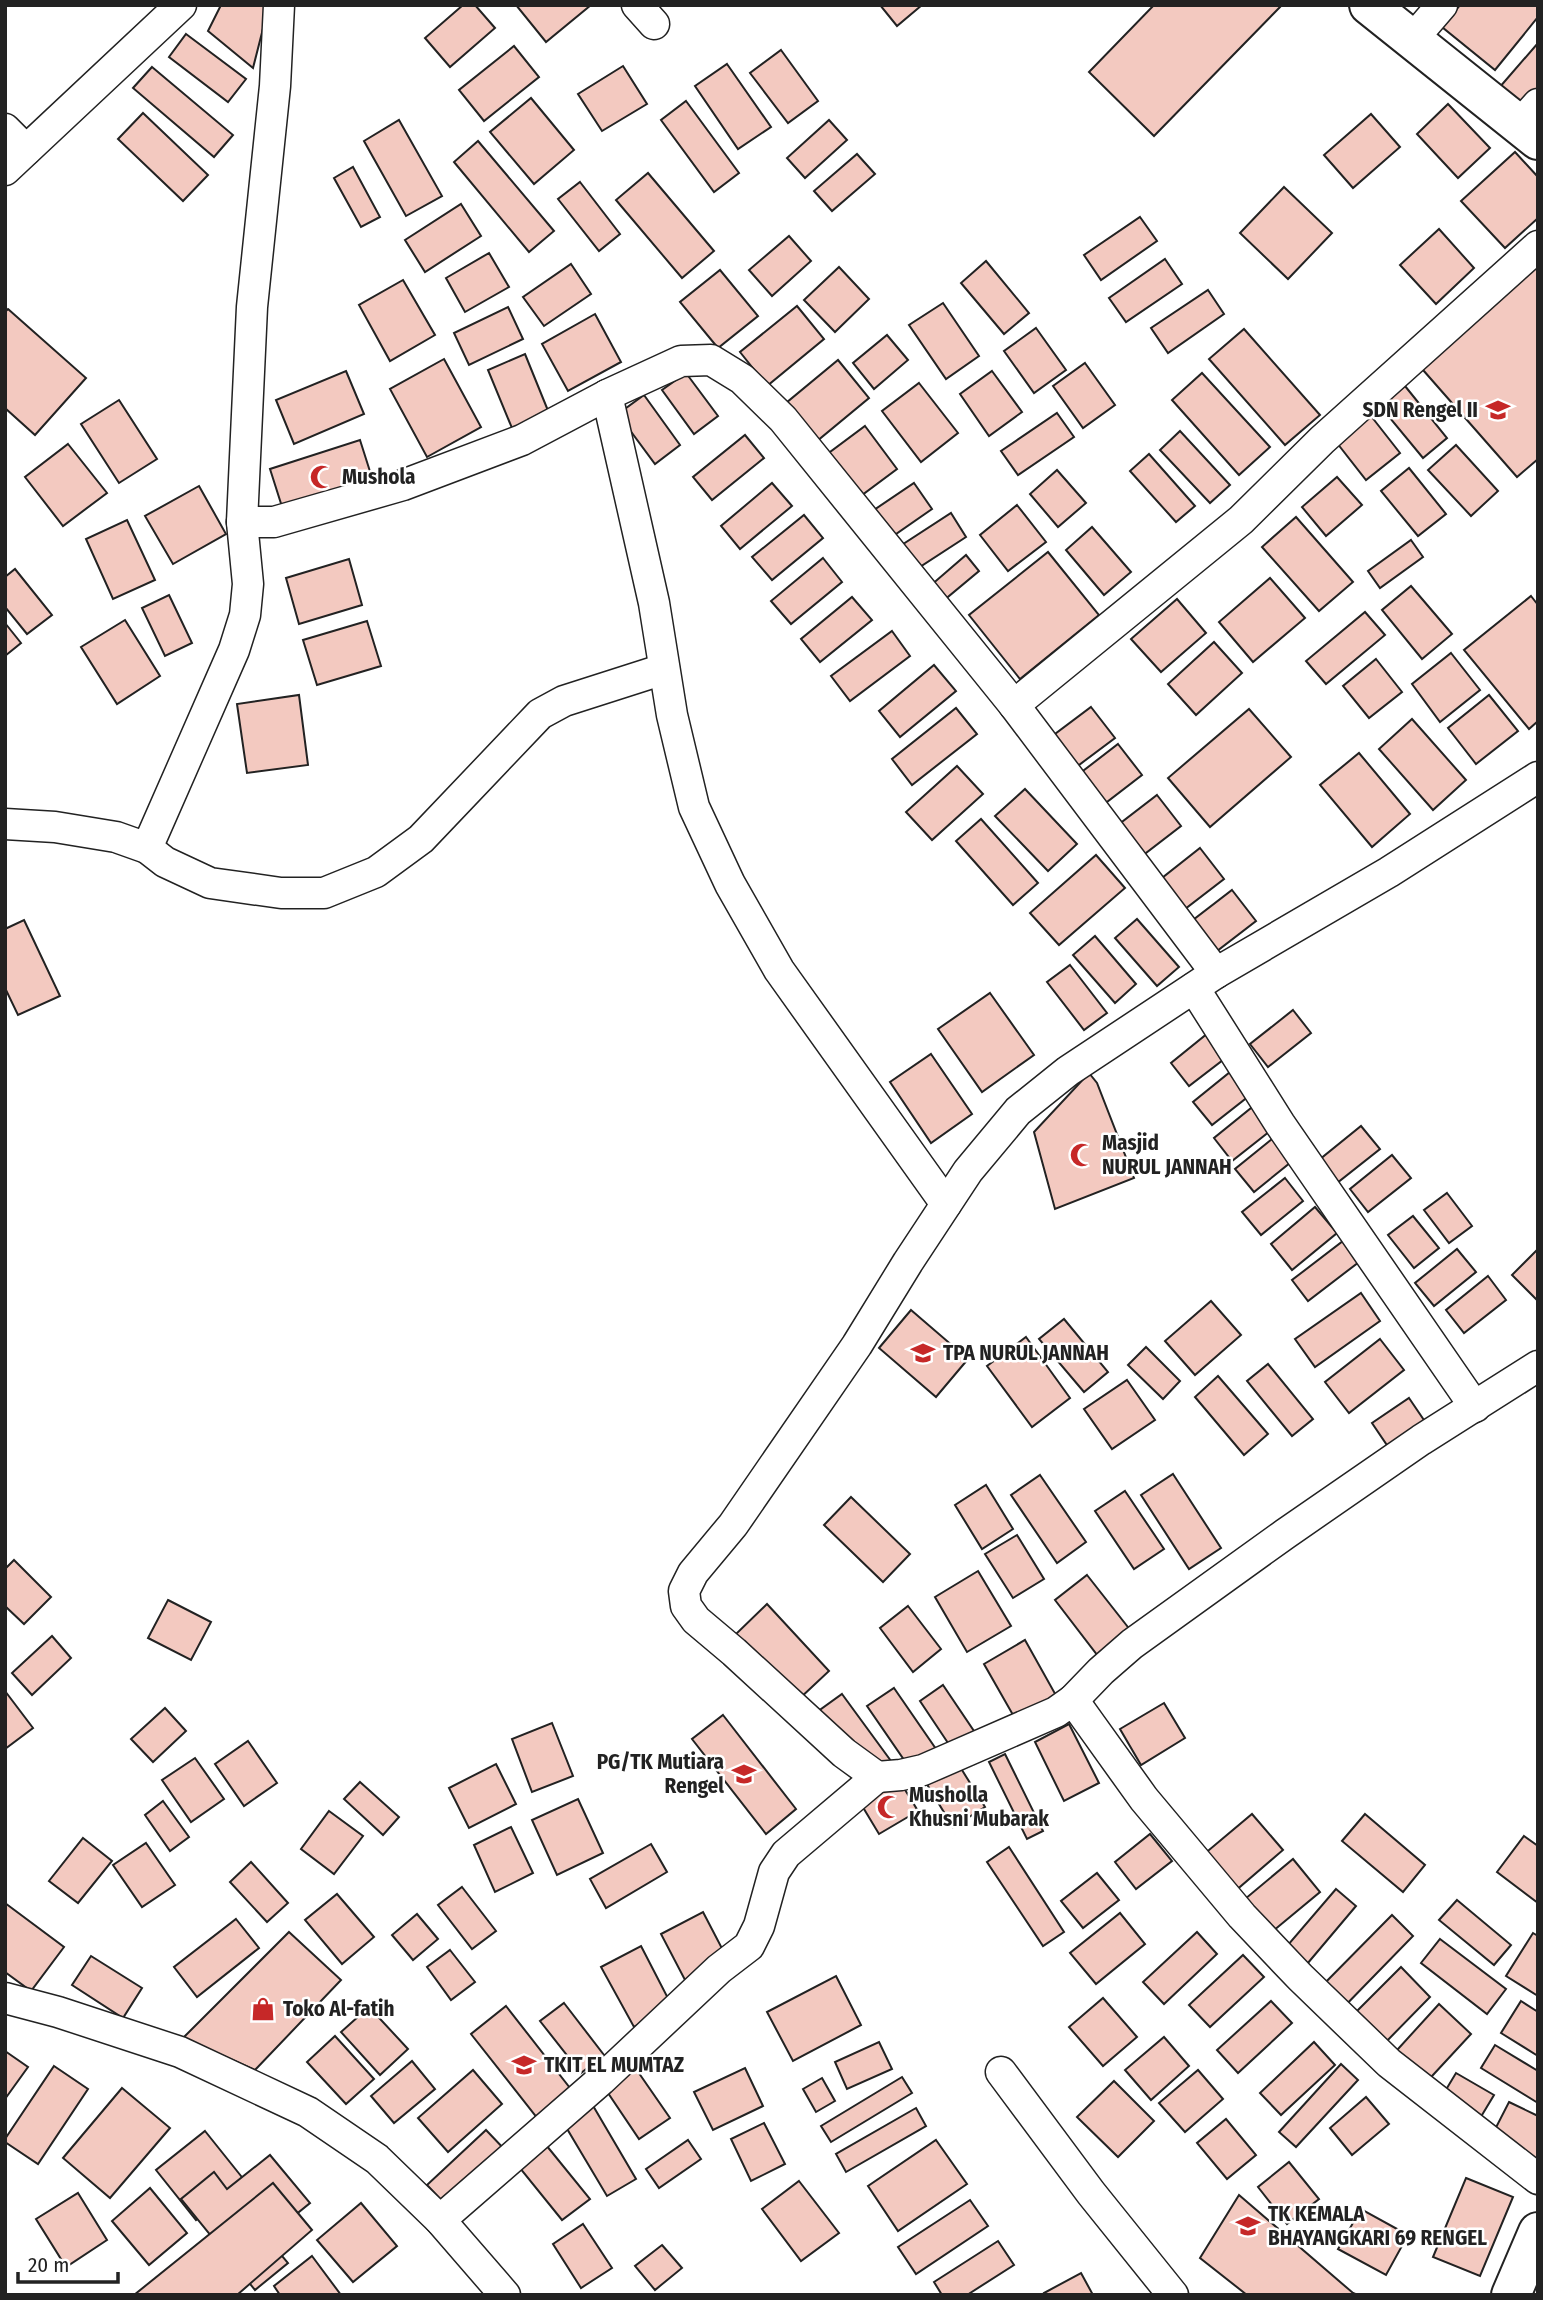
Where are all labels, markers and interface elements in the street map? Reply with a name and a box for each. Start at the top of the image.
school or university icon: SDN Rengel II [1484,396,1512,424]
place label: SDN Rengel II [1363,397,1478,423]
mosque icon: Mushola [308,463,336,491]
place label: Mushola [342,464,416,490]
place label: Masjid NURUL JANNAH [1102,1130,1232,1180]
mosque icon: Masjid NURUL JANNAH [1068,1141,1096,1169]
school or university icon: TPA NURUL JANNAH [909,1339,937,1367]
place label: TPA NURUL JANNAH [943,1340,1109,1366]
place label: PG/TK Mutiara Rengel [597,1749,724,1799]
school or university icon: PG/TK Mutiara Rengel [730,1760,758,1788]
place label: Musholla Khusni Mubarak [909,1782,1049,1832]
mosque icon: Musholla Khusni Mubarak [875,1793,903,1821]
shop icon: Toko Al-fatih [249,1995,277,2023]
place label: Toko Al-fatih [283,1996,395,2022]
school or university icon: TKIT EL MUMTAZ [510,2051,538,2079]
place label: TKIT EL MUMTAZ [544,2052,684,2078]
place label: TK KEMALA BHAYANGKARI 69 RENGEL [1268,2201,1487,2251]
school or university icon: TK KEMALA BHAYANGKARI 69 RENGEL [1234,2212,1262,2240]
scale bar [18,2240,117,2284]
text: 20 m [28,2252,69,2278]

